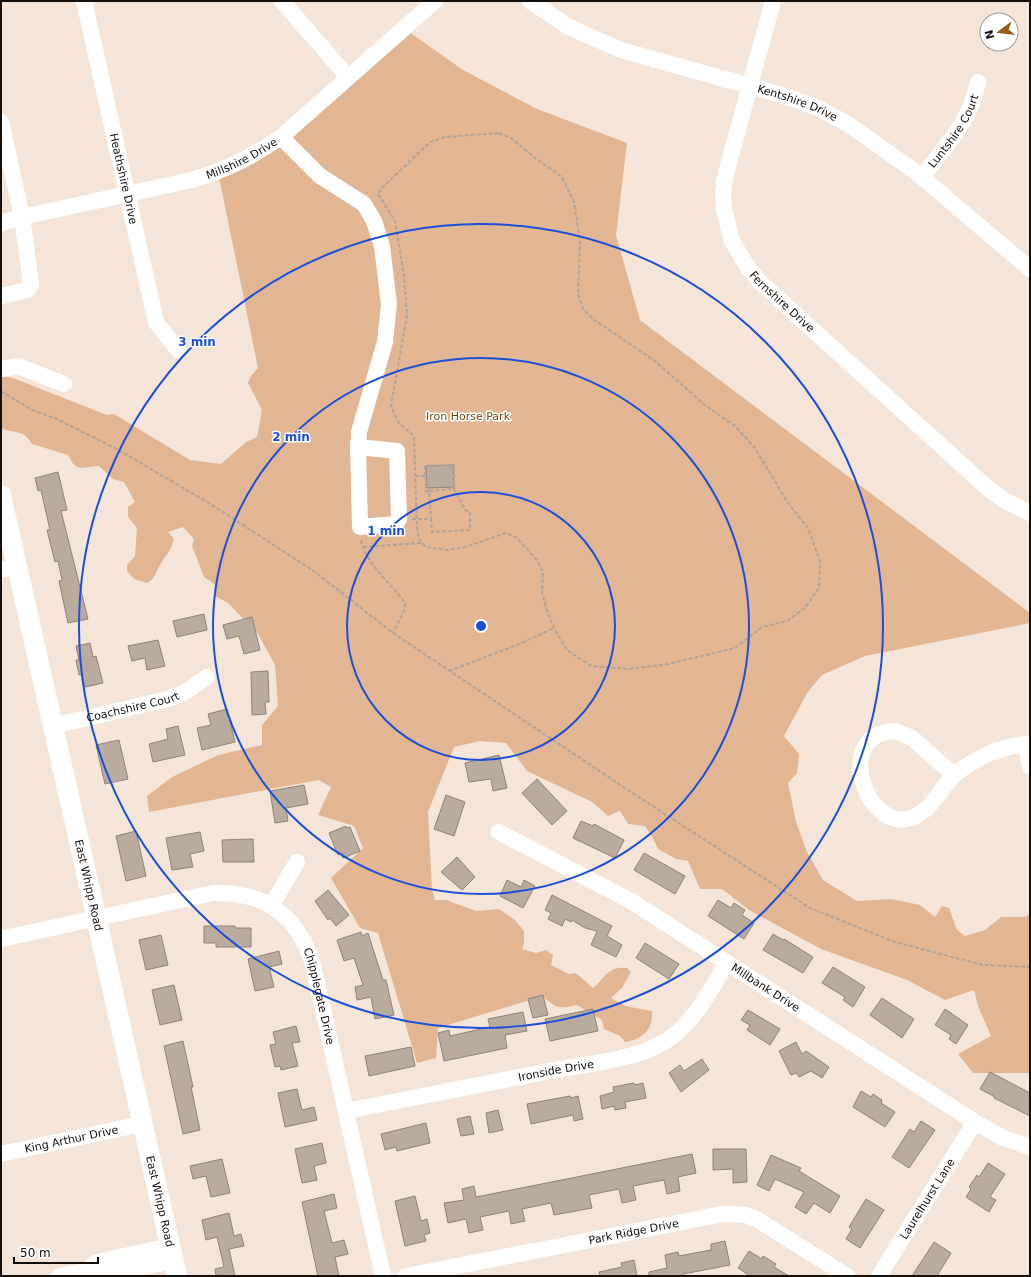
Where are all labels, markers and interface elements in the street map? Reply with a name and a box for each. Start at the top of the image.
north arrow [979,12,1019,52]
text: N [982,28,997,41]
street label: Kentshire Drive [756,83,840,124]
street label: Luntshire Court [926,92,982,170]
street label: Heathshire Drive [107,132,140,226]
street label: Millshire Drive [204,135,280,182]
street label: Fernshire Drive [747,269,817,335]
text: 3 min [178,335,216,349]
park label: Iron Horse Park [426,410,511,423]
text: 2 min [272,430,310,444]
text: 1 min [367,524,405,538]
centre of rings [474,619,488,633]
street label: Coachshire Court [85,689,182,725]
street label: East Whipp Road [72,838,105,932]
street label: Chipplegate Drive [300,946,337,1046]
street label: Millbank Drive [729,961,802,1015]
street label: Ironside Drive [517,1058,595,1084]
street label: King Arthur Drive [23,1123,120,1156]
street label: East Whipp Road [143,1154,176,1248]
street label: Laurelhurst Lane [898,1156,958,1242]
street label: Park Ridge Drive [588,1217,680,1247]
scale bar [14,1239,98,1265]
text: 50 m [20,1246,51,1260]

